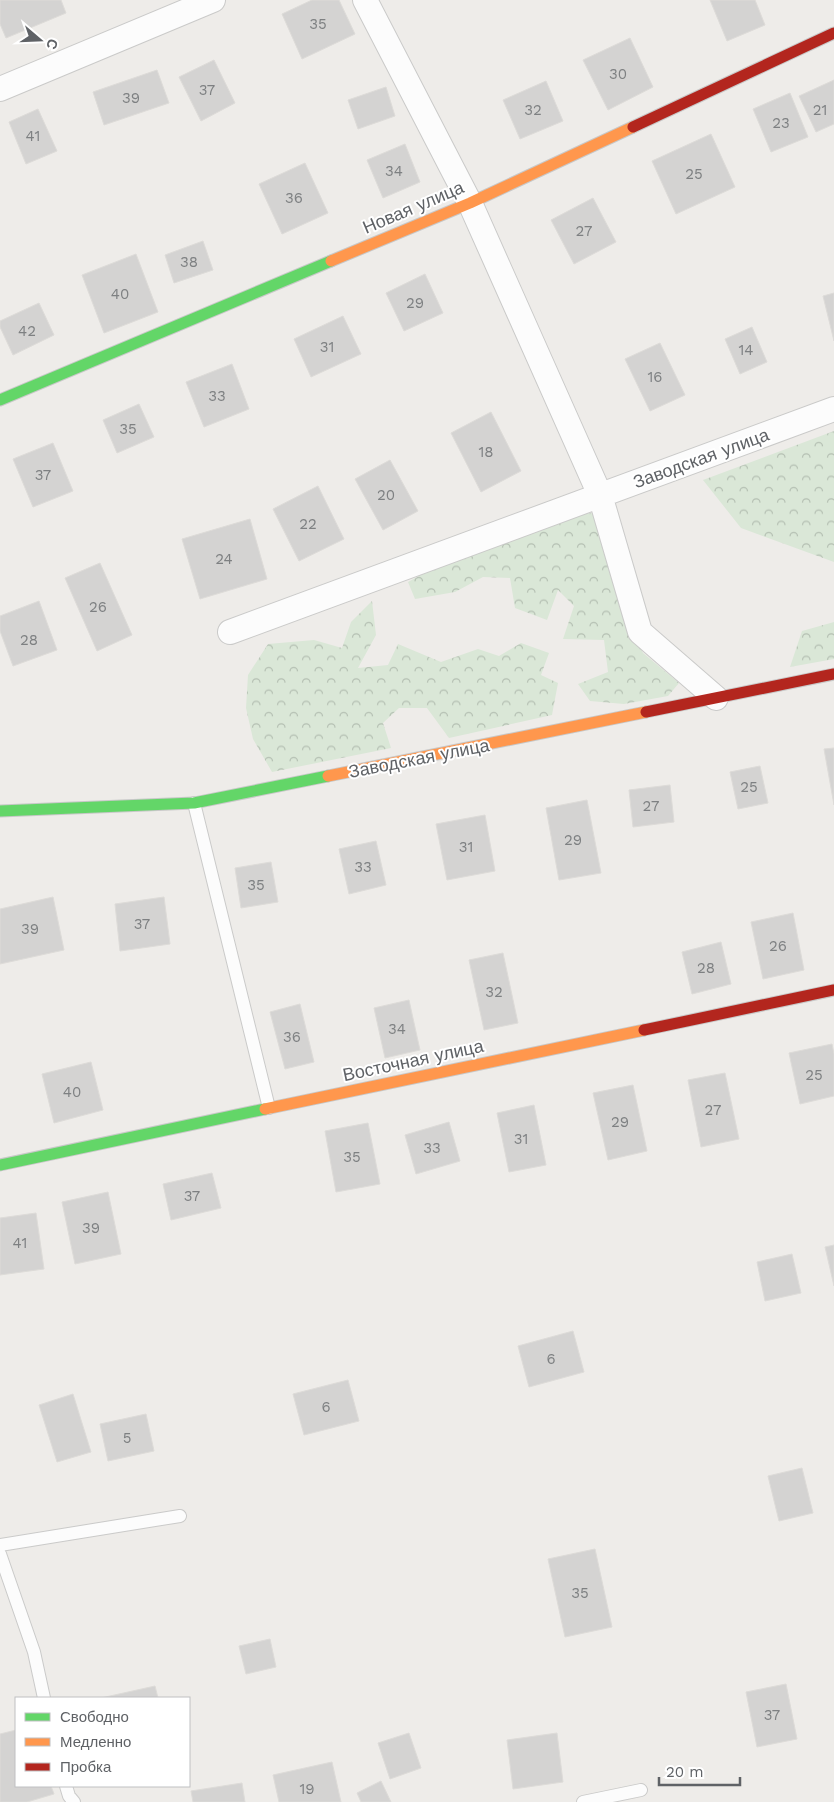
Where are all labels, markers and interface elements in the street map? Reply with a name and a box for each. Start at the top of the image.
north arrow [15,15,65,65]
house number: 35 [309,15,327,33]
text: С [43,37,62,52]
house number: 30 [609,65,627,83]
house number: 37 [199,81,215,99]
house number: 39 [122,89,140,107]
house number: 32 [524,101,542,119]
house number: 21 [813,101,827,119]
house number: 23 [772,114,790,132]
house number: 41 [26,127,40,145]
house number: 34 [385,162,403,180]
house number: 25 [685,165,703,183]
street label: Новая улица [359,176,468,238]
house number: 36 [285,189,303,207]
house number: 27 [576,222,592,240]
house number: 38 [180,253,198,271]
house number: 40 [111,285,129,303]
house number: 29 [406,294,424,312]
house number: 42 [18,322,36,340]
house number: 31 [320,338,334,356]
house number: 14 [738,341,754,359]
house number: 16 [648,368,662,386]
house number: 33 [208,387,226,405]
house number: 35 [119,420,137,438]
street label: Заводская улица [630,423,773,492]
house number: 18 [478,443,494,461]
house number: 37 [35,466,51,484]
house number: 20 [377,486,395,504]
house number: 22 [299,515,317,533]
house number: 24 [215,550,233,568]
house number: 26 [89,598,107,616]
house number: 28 [20,631,38,649]
street label: Заводская улица [347,734,492,782]
house number: 25 [740,778,758,796]
house number: 27 [643,797,659,815]
house number: 29 [564,831,582,849]
house number: 31 [459,838,473,856]
house number: 33 [354,858,372,876]
house number: 35 [247,876,265,894]
house number: 37 [134,915,150,933]
house number: 39 [21,920,39,938]
house number: 26 [769,937,787,955]
house number: 28 [697,959,715,977]
house number: 32 [485,983,503,1001]
house number: 34 [388,1020,406,1038]
house number: 36 [283,1028,301,1046]
street label: Восточная улица [341,1035,486,1085]
house number: 25 [805,1066,823,1084]
house number: 40 [63,1083,81,1101]
house number: 27 [705,1101,721,1119]
house number: 29 [611,1113,629,1131]
house number: 31 [514,1130,528,1148]
house number: 33 [423,1139,441,1157]
house number: 35 [343,1148,361,1166]
house number: 37 [184,1187,200,1205]
house number: 39 [82,1219,100,1237]
house number: 41 [13,1234,27,1252]
house number: 6 [546,1350,556,1368]
house number: 6 [321,1398,331,1416]
house number: 5 [123,1429,131,1447]
house number: 35 [571,1584,589,1602]
legend [15,1697,190,1787]
house number: 37 [764,1706,780,1724]
text: Свободно [60,1708,129,1726]
text: Медленно [60,1733,131,1751]
scale bar [659,1754,740,1786]
text: Пробка [60,1758,112,1776]
text: 20 m [666,1763,704,1781]
house number: 19 [299,1780,315,1798]

